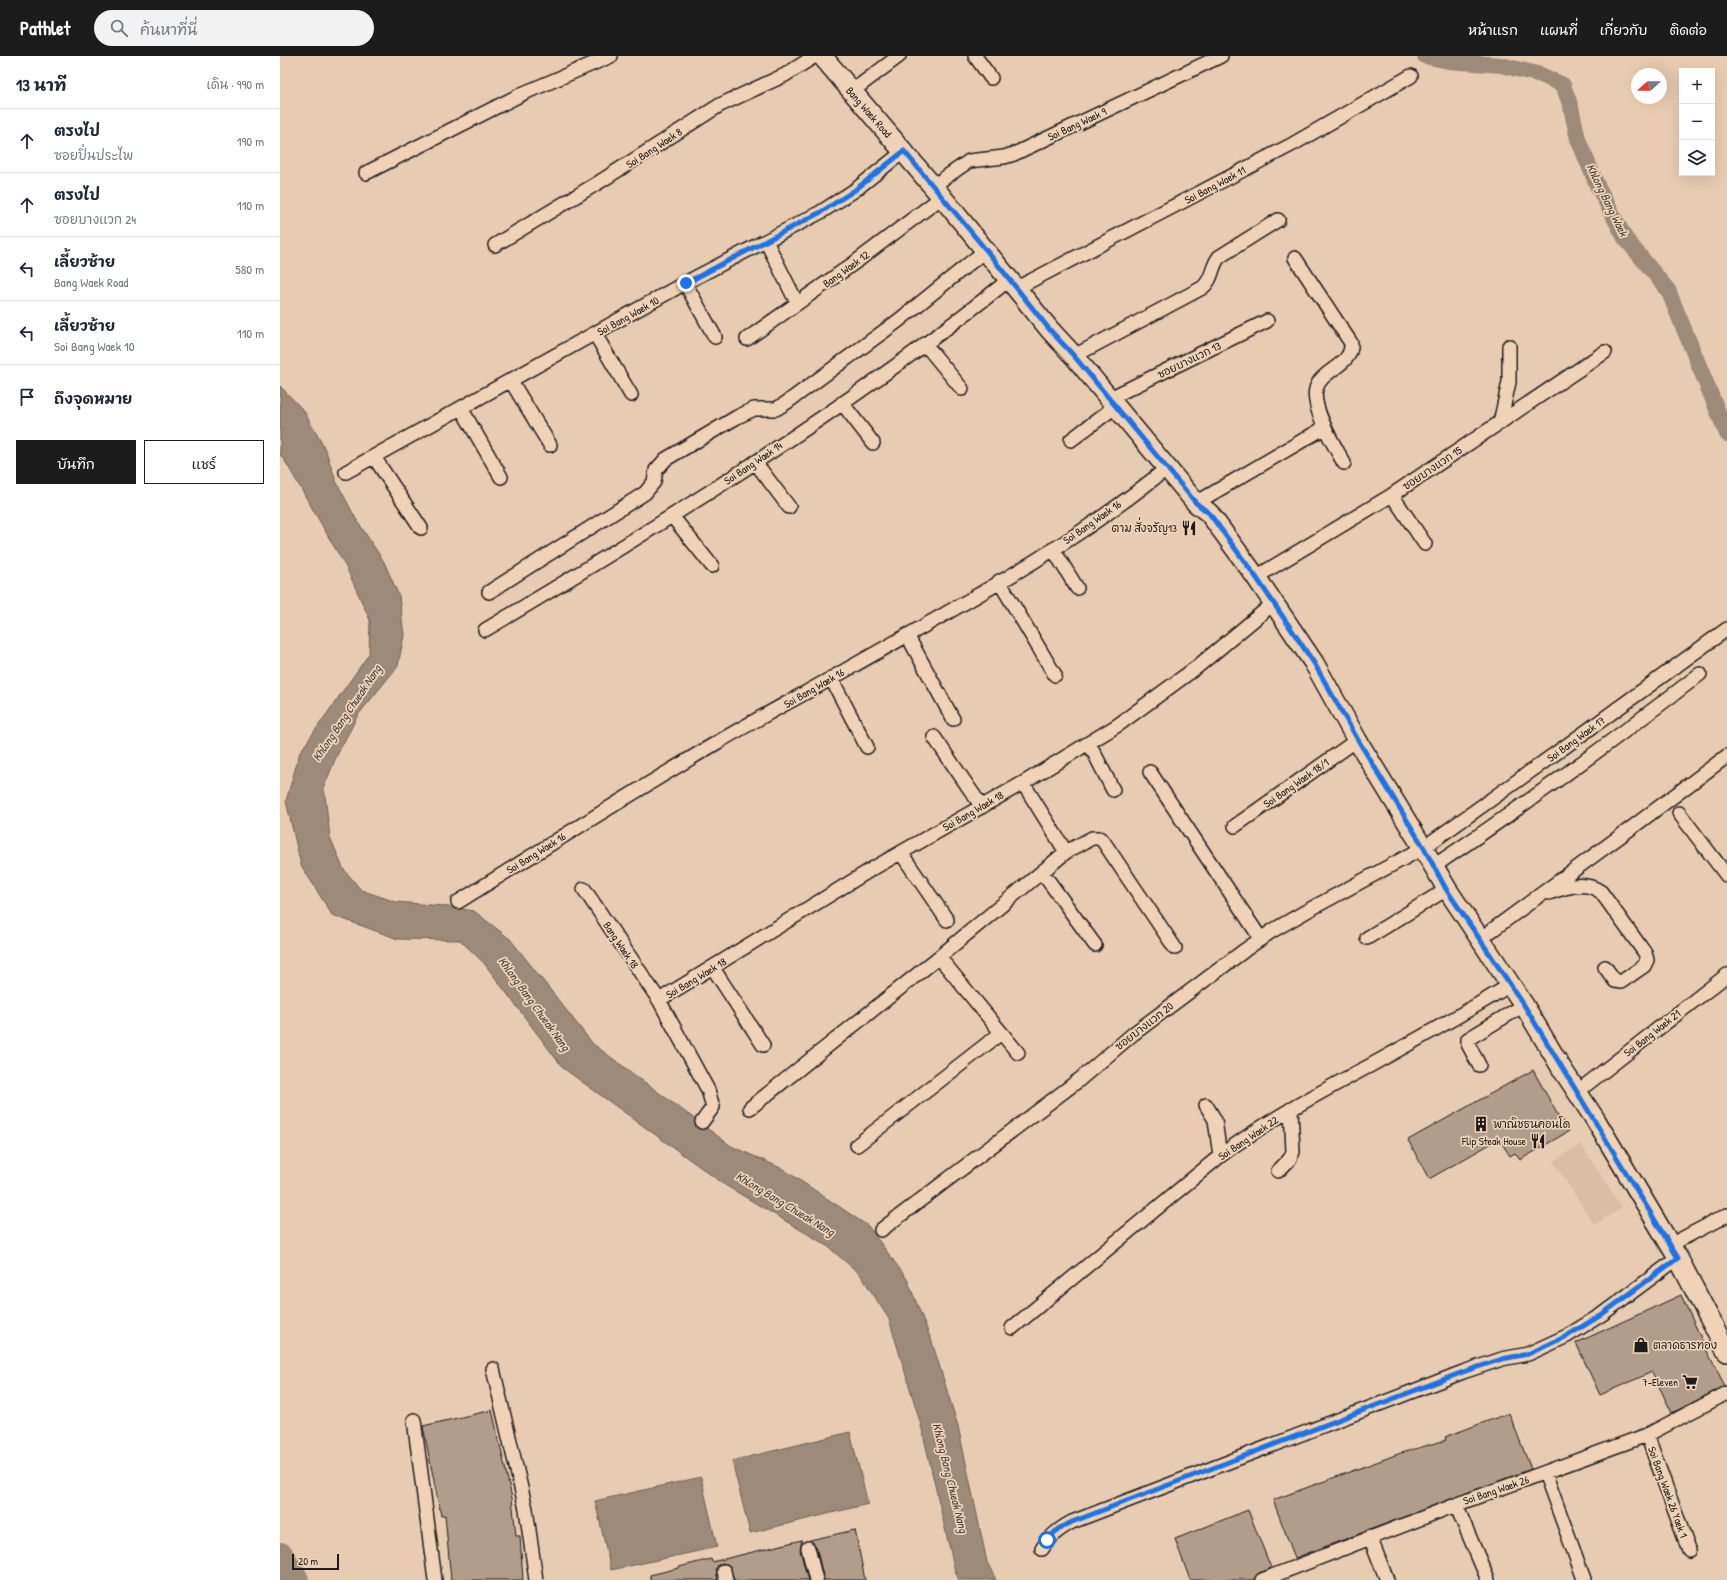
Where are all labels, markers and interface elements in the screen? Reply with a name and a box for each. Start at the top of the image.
search box [94,10,374,46]
text: Pathlet [20,15,70,41]
icon: search [108,17,130,39]
text: ค้นหาที่นี่ [140,19,197,40]
text: หน้าแรก [1468,20,1518,39]
text: แผนที่ [1540,20,1578,39]
text: เกี่ยวกับ [1600,20,1647,39]
text: ติดต่อ [1669,20,1707,39]
north arrow [1631,68,1667,104]
map controls [1679,68,1715,176]
button: + [1679,68,1715,104]
text: 13 นาที [16,73,66,96]
text: เดิน · 990 m [206,75,264,93]
street label: Bang Waek Road [843,84,895,141]
street label: Soi Bang Waek 9 [1045,104,1109,144]
button: − [1679,104,1715,140]
text: ตรงไป [54,120,100,141]
street label: Soi Bang Waek 8 [623,125,685,171]
icon: ahead [16,130,38,152]
text: 190 m [237,132,264,150]
button: layers [1679,140,1715,176]
text: ซอยปิ่นประไพ [54,146,133,164]
water label: Khlong Bang Waek [1582,161,1633,240]
street label: Soi Bang Waek 11 [1182,163,1248,207]
text: ตรงไป [54,184,100,205]
icon: ahead [16,194,38,216]
text: 110 m [237,196,264,214]
text: ซอยบางแวก 24 [54,210,136,228]
street label: Bang Waek 12 [820,247,872,291]
text: เลี้ยวซ้าย [54,251,115,272]
icon: left [16,258,38,280]
text: 580 m [235,260,264,278]
text: Bang Waek Road [54,273,128,291]
route end [677,274,695,292]
street label: Soi Bang Waek 10 [595,293,661,339]
text: เลี้ยวซ้าย [54,315,115,336]
icon: left [16,322,38,344]
text: 110 m [237,324,264,342]
text: Soi Bang Waek 10 [54,337,135,355]
street label: ซอยบางแวก 13 [1155,339,1223,381]
icon: arrive [16,386,38,408]
text: ถึงจุดหมาย [54,388,132,409]
street label: Soi Bang Waek 14 [721,438,785,488]
button: บันทึก [16,440,136,484]
button: แชร์ [144,440,264,484]
street label: ซอยบางแวก 15 [1400,443,1465,493]
street label: Soi Bang Waek 16 [1060,497,1124,547]
place label: ตาม สั่งจรัญ13 [1112,517,1177,535]
restaurant icon: ตาม สั่งจรัญ13 [1180,519,1198,537]
water label: Khlong Bang Chueak Nang [308,661,386,764]
street label: Soi Bang Waek 16 [781,665,847,711]
street label: Soi Bang Waek 17 [1544,713,1608,765]
street label: Soi Bang Waek 18/1 [1261,755,1331,811]
street label: Soi Bang Waek 18 [940,788,1006,834]
street label: Soi Bang Waek 16 [504,829,569,877]
street label: Bang Waek 18 [600,919,642,971]
water label: Khlong Bang Chueak Nang [494,953,575,1055]
street label: Soi Bang Waek 18 [663,954,729,1002]
street label: ซอยบางแวก 20 [1112,999,1176,1053]
street label: Soi Bang Waek 21 [1621,1006,1683,1060]
street label: Soi Bang Waek 22 [1215,1113,1281,1163]
building icon: พาณิชธนคอนโด [1472,1115,1490,1133]
place label: พาณิชธนคอนโด [1493,1116,1570,1131]
restaurant icon: Flip Steak House [1529,1132,1547,1150]
place label: Flip Steak House [1461,1134,1527,1148]
water label: Khlong Bang Chueak Nang [733,1167,838,1240]
shop icon: ตลาดธารทอง [1632,1336,1650,1354]
place label: ตลาดธารทอง [1653,1338,1717,1352]
supermarket icon: 7-Eleven [1681,1373,1699,1391]
place label: 7-Eleven [1642,1375,1678,1389]
water label: Khlong Bang Chueak Nang [929,1421,973,1535]
street label: Soi Bang Waek 26 Yaek 1 [1645,1444,1691,1540]
street label: Soi Bang Waek 26 [1461,1472,1531,1508]
route start [1038,1531,1056,1549]
scale bar [292,1552,339,1571]
text: 20 m [298,1554,318,1568]

